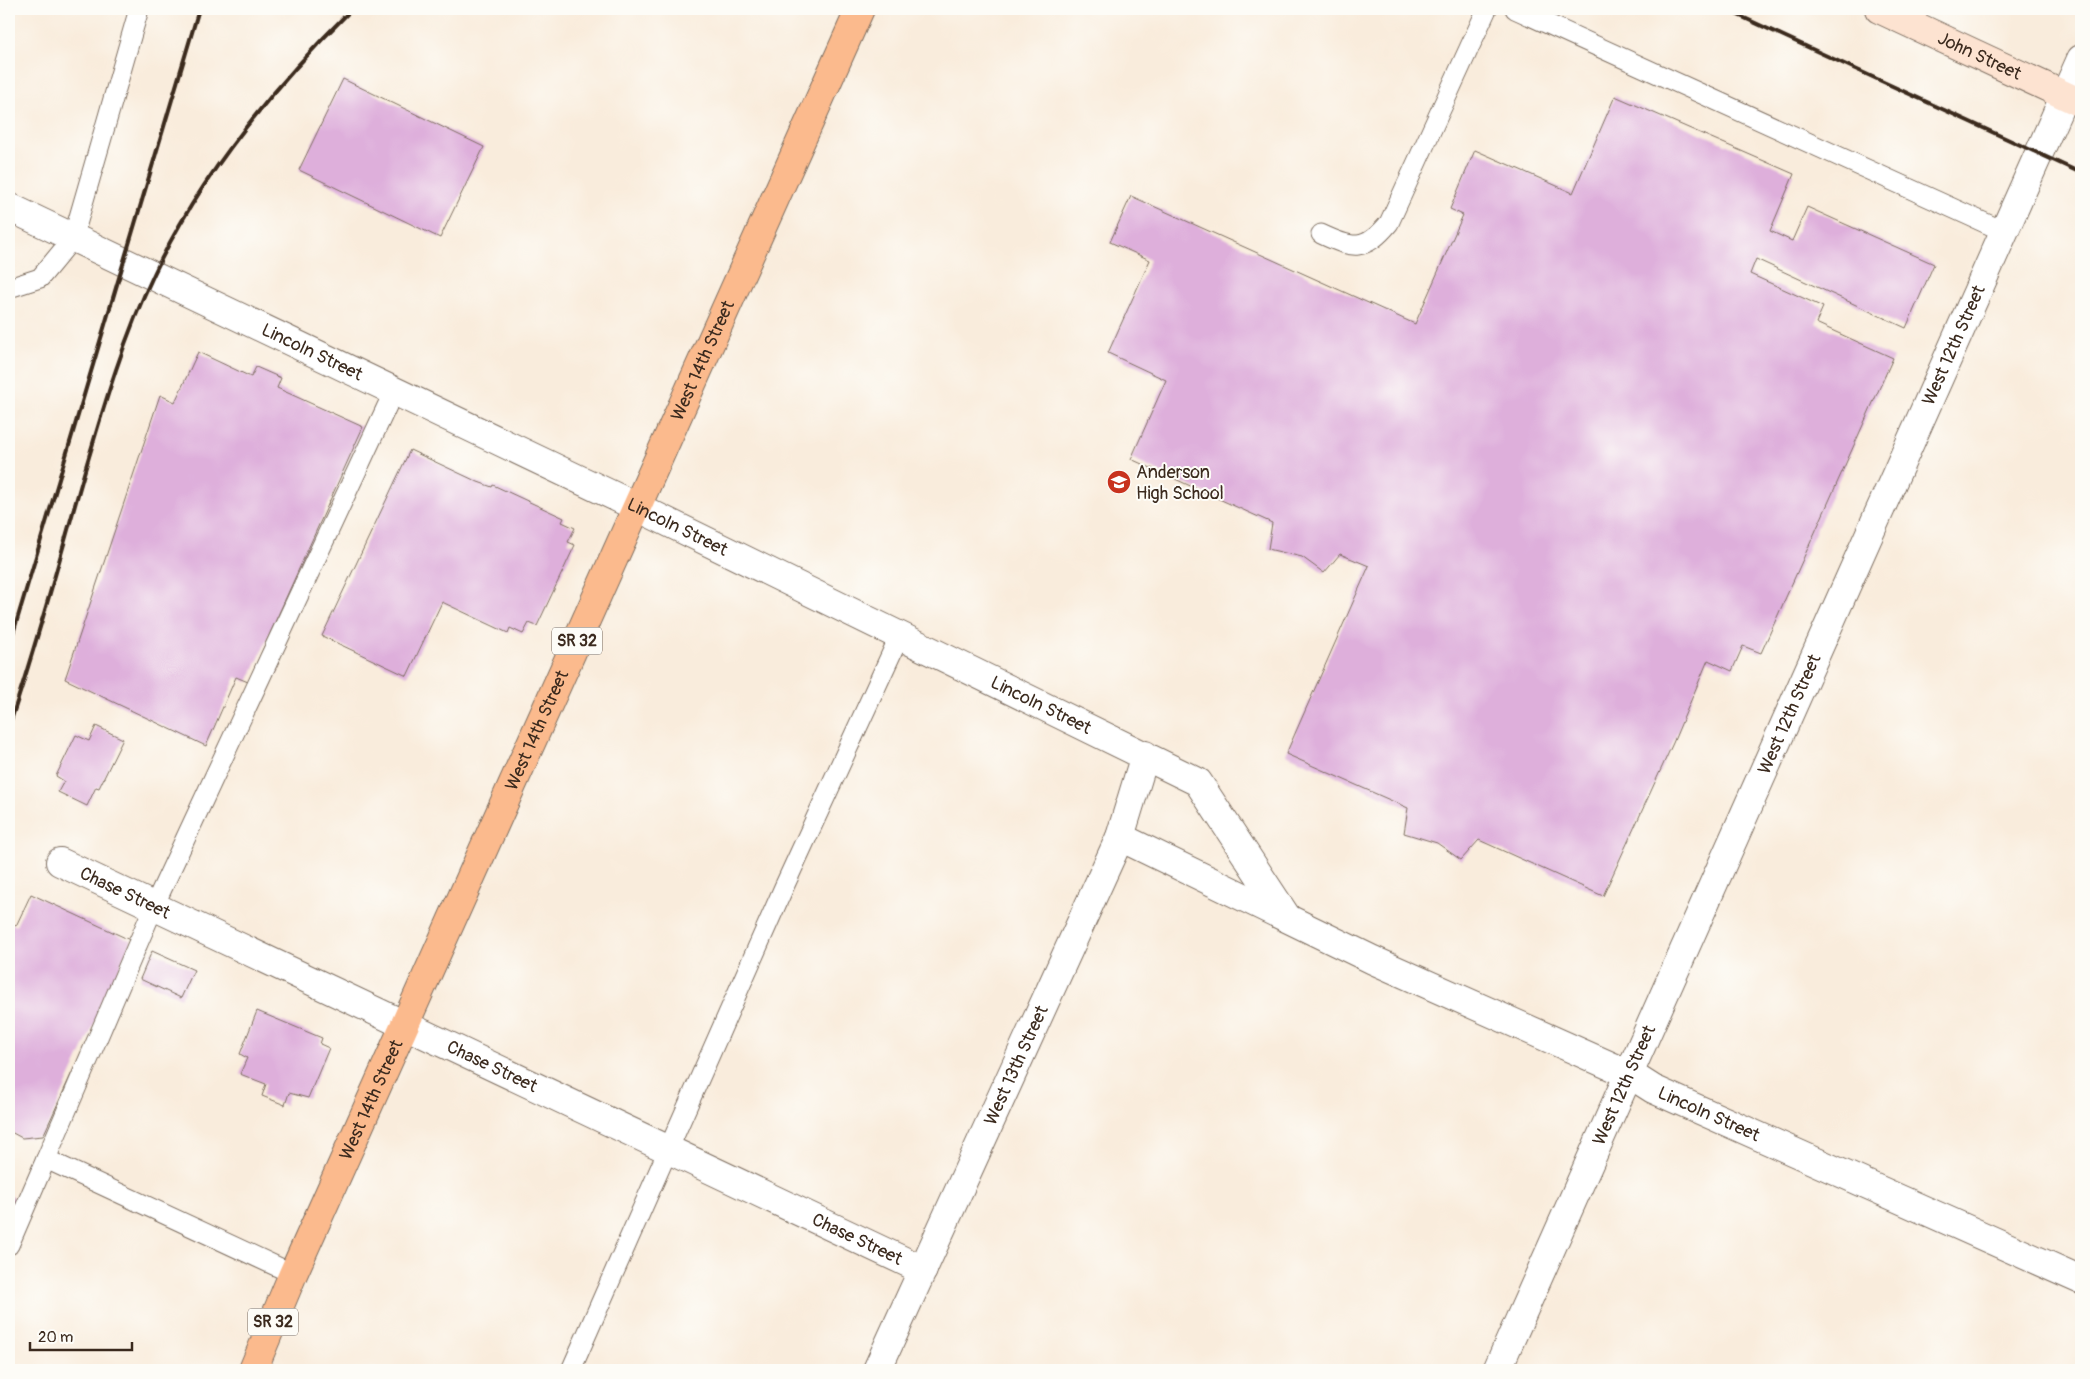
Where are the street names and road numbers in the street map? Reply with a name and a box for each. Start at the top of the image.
street label: John Street [1934,26,2026,85]
street label: West 12th Street [1917,281,1991,409]
street label: West 14th Street [665,296,740,424]
street label: Lincoln Street [258,318,367,386]
street label: Lincoln Street [623,492,732,562]
road number: SR 32 [552,627,602,654]
street label: West 12th Street [1752,650,1826,778]
street label: West 14th Street [500,666,574,794]
street label: Lincoln Street [987,671,1096,740]
street label: Chase Street [76,862,175,924]
street label: West 13th Street [979,1001,1054,1129]
street label: West 12th Street [1587,1021,1661,1149]
street label: West 14th Street [334,1035,408,1163]
street label: Chase Street [443,1035,542,1098]
street label: Lincoln Street [1654,1081,1764,1147]
street label: Chase Street [808,1208,907,1271]
road number: SR 32 [248,1308,298,1335]

